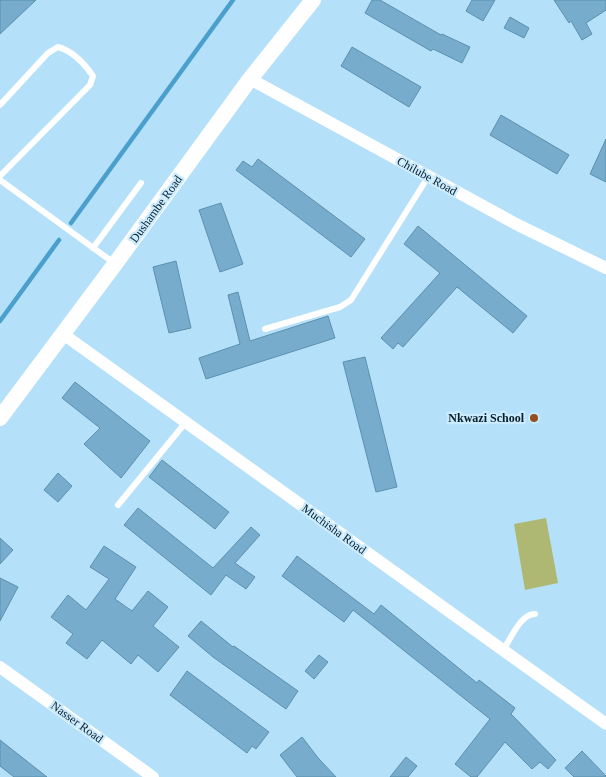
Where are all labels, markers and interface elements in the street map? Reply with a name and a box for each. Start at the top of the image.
street label: Chilube Road [395,154,459,198]
street label: Dushambe Road [127,173,185,245]
place label: Nkwazi School [448,411,525,425]
marker: Nkwazi School [528,412,540,424]
street label: Muchisha Road [299,501,369,557]
street label: Nasser Road [48,698,106,746]

